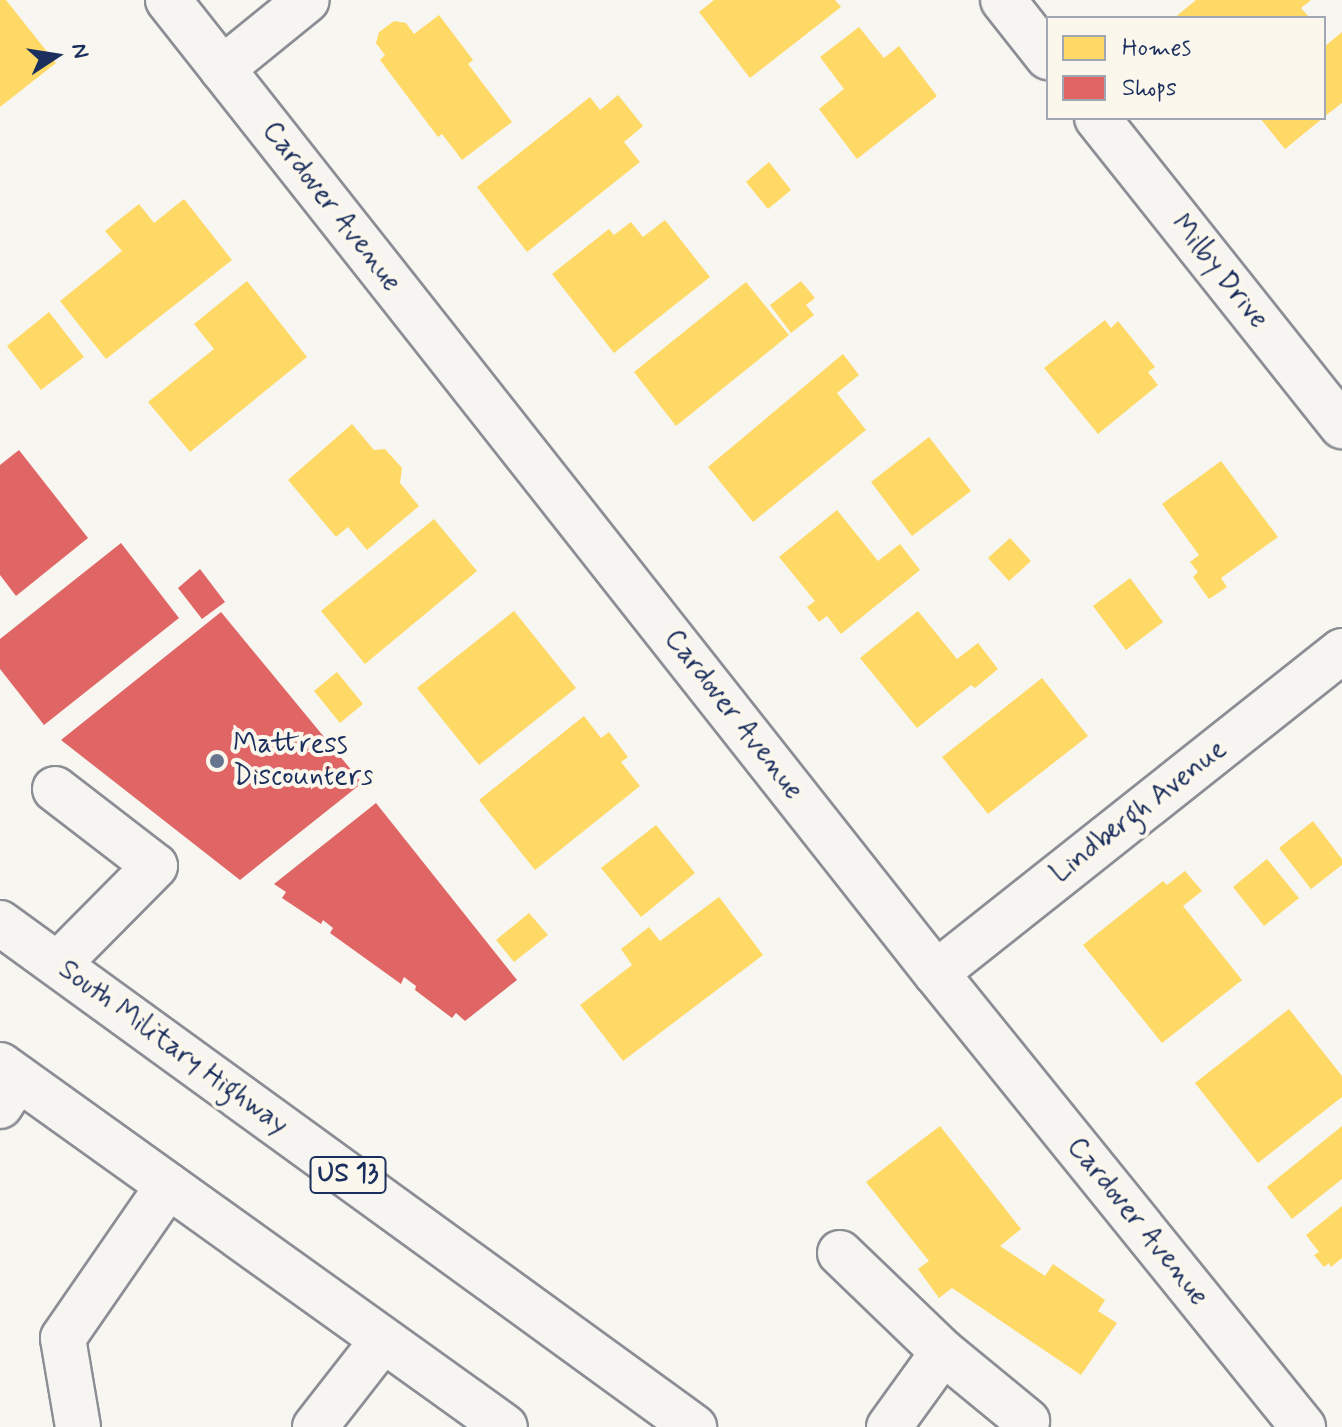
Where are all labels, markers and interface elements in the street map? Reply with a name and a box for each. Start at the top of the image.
north arrow [16,16,96,96]
legend [1046,16,1326,120]
text: Homes [1122,33,1191,64]
text: N [64,41,95,61]
text: Shops [1122,73,1177,104]
street label: Cardover Avenue [255,117,407,297]
street label: Milby Drive [1163,209,1275,335]
street label: Cardover Avenue [657,625,809,805]
place label: Mattress Discounters [233,728,373,794]
street label: Lindbergh Avenue [1044,733,1234,891]
marker: Mattress Discounters [208,752,226,770]
street label: South Military Highway [52,953,294,1143]
street label: Cardover Avenue [1060,1133,1214,1311]
road number: US 13 [308,1153,388,1197]

